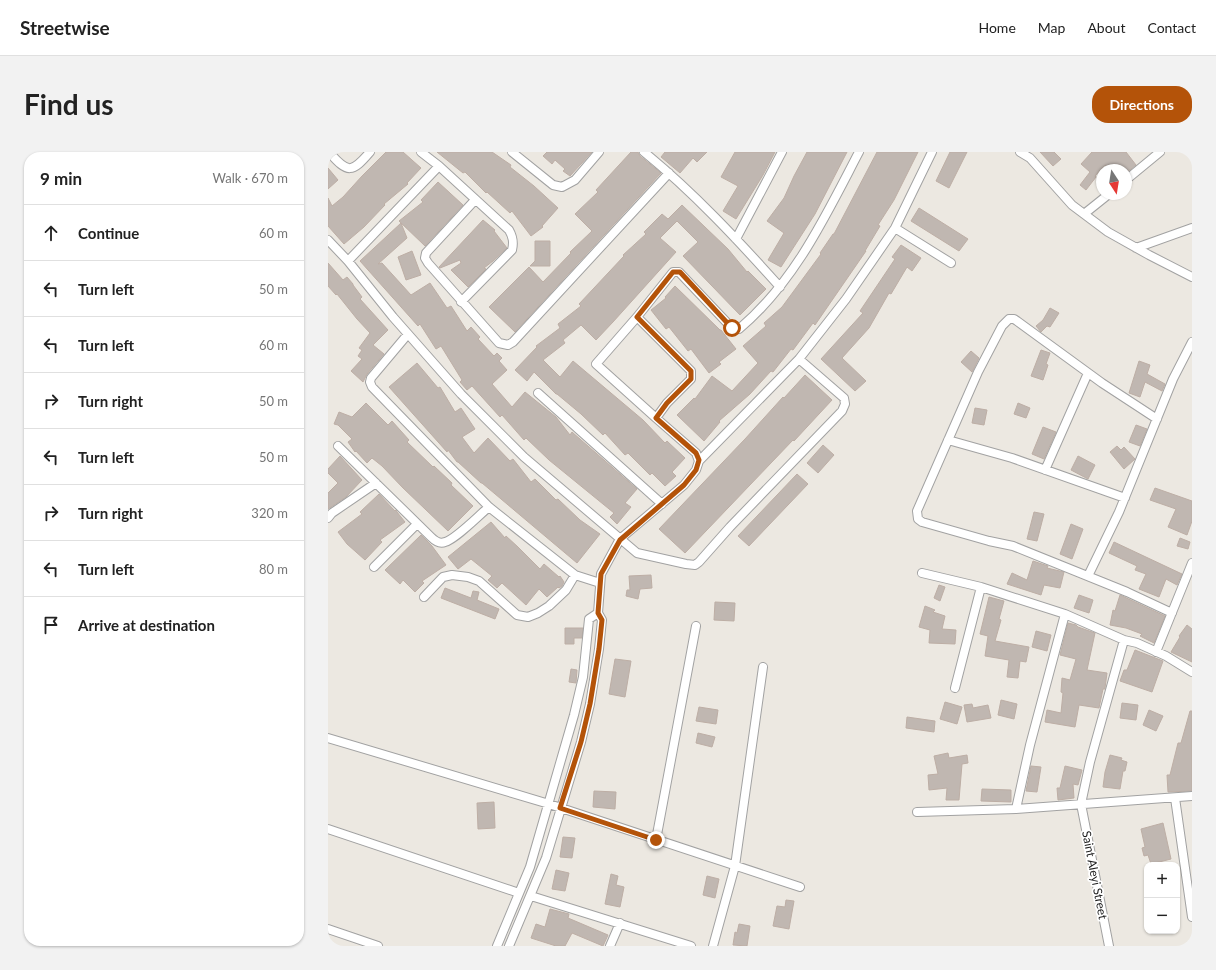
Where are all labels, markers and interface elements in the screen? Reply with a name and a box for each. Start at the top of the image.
text: Streetwise [20,16,110,39]
text: Home [978,19,1016,36]
text: Map [1038,19,1065,36]
text: About [1087,19,1125,36]
text: Contact [1147,19,1196,36]
button: Directions [1092,86,1192,123]
text: Find us [24,87,114,121]
north arrow [1096,164,1132,200]
text: 9 min [40,168,82,189]
text: Walk · 670 m [212,170,288,186]
icon: ahead [40,222,62,244]
text: Continue [78,224,139,242]
text: 60 m [259,225,288,241]
icon: left [40,278,62,300]
text: Turn left [78,280,134,298]
text: 50 m [259,281,288,297]
route start [723,319,741,337]
icon: left [40,334,62,356]
text: Turn left [78,336,134,354]
text: 60 m [259,337,288,353]
icon: right [40,390,62,412]
text: Turn right [78,392,143,410]
text: 50 m [259,393,288,409]
icon: left [40,446,62,468]
text: Turn left [78,448,134,466]
text: 50 m [259,449,288,465]
icon: right [40,502,62,524]
text: Turn right [78,504,143,522]
text: 320 m [251,505,288,521]
icon: left [40,558,62,580]
text: Turn left [78,560,134,578]
text: 80 m [259,561,288,577]
icon: arrive [40,614,62,636]
text: Arrive at destination [78,616,215,634]
street label: Saint Aleyi Street [1079,830,1111,921]
route end [647,831,665,849]
map controls [1144,862,1180,934]
button: + [1144,862,1180,898]
button: − [1144,898,1180,934]

